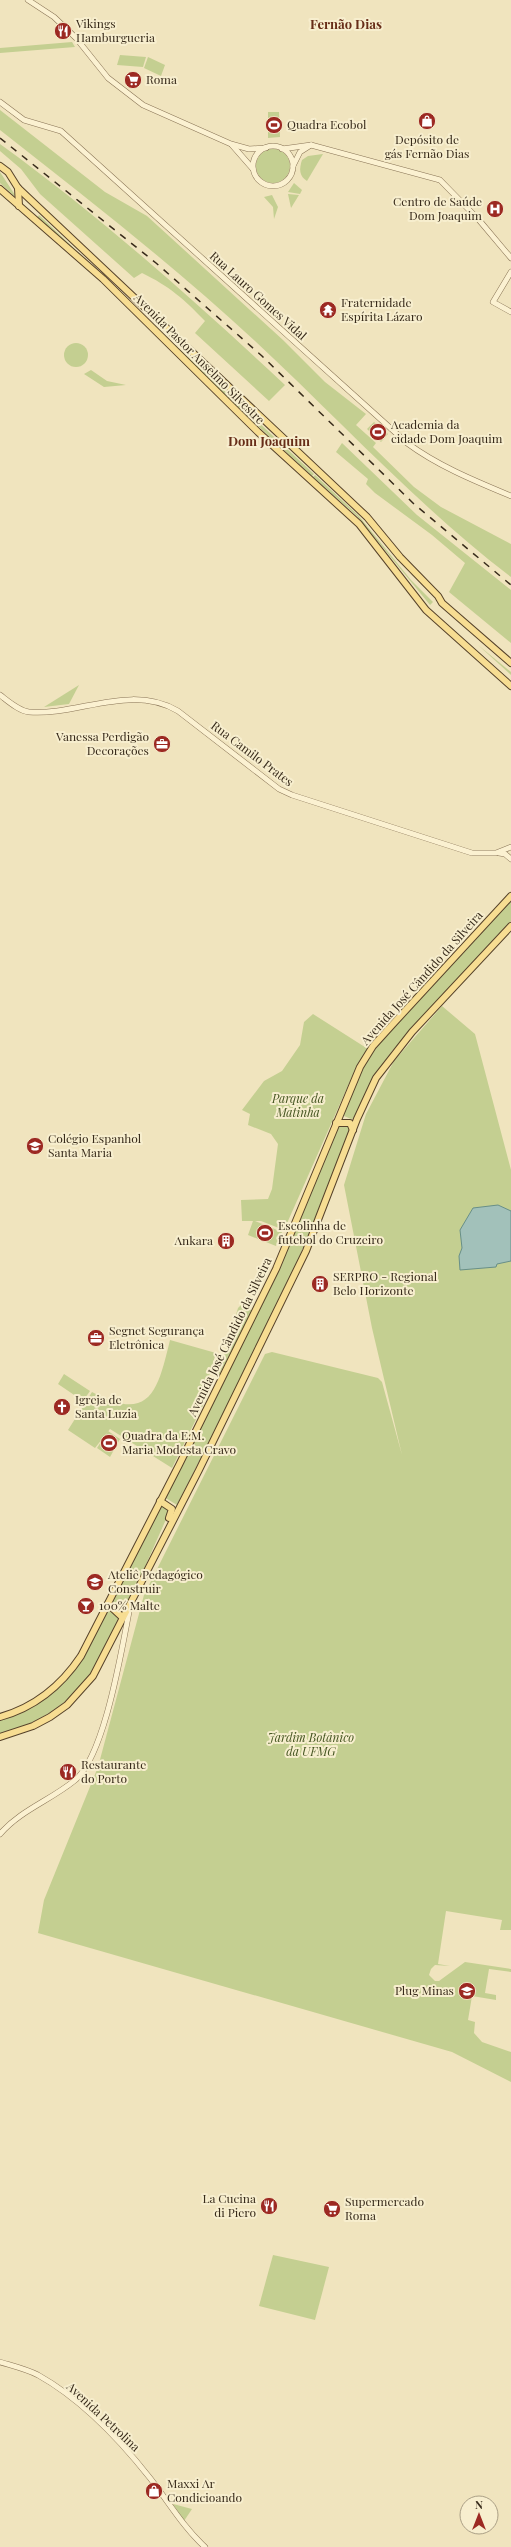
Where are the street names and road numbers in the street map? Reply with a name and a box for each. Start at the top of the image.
street label: Rua Lauro Gomes Vidal [207,247,311,343]
street label: Avenida Pastor Anselmo Silvestre [130,289,268,427]
street label: Rua Camilo Prates [208,717,297,789]
street label: Avenida José Cândido da Silveira [356,907,486,1048]
street label: Avenida José Cândido da Silveira [183,1254,275,1420]
street label: Avenida Petrolina [63,2377,144,2454]

